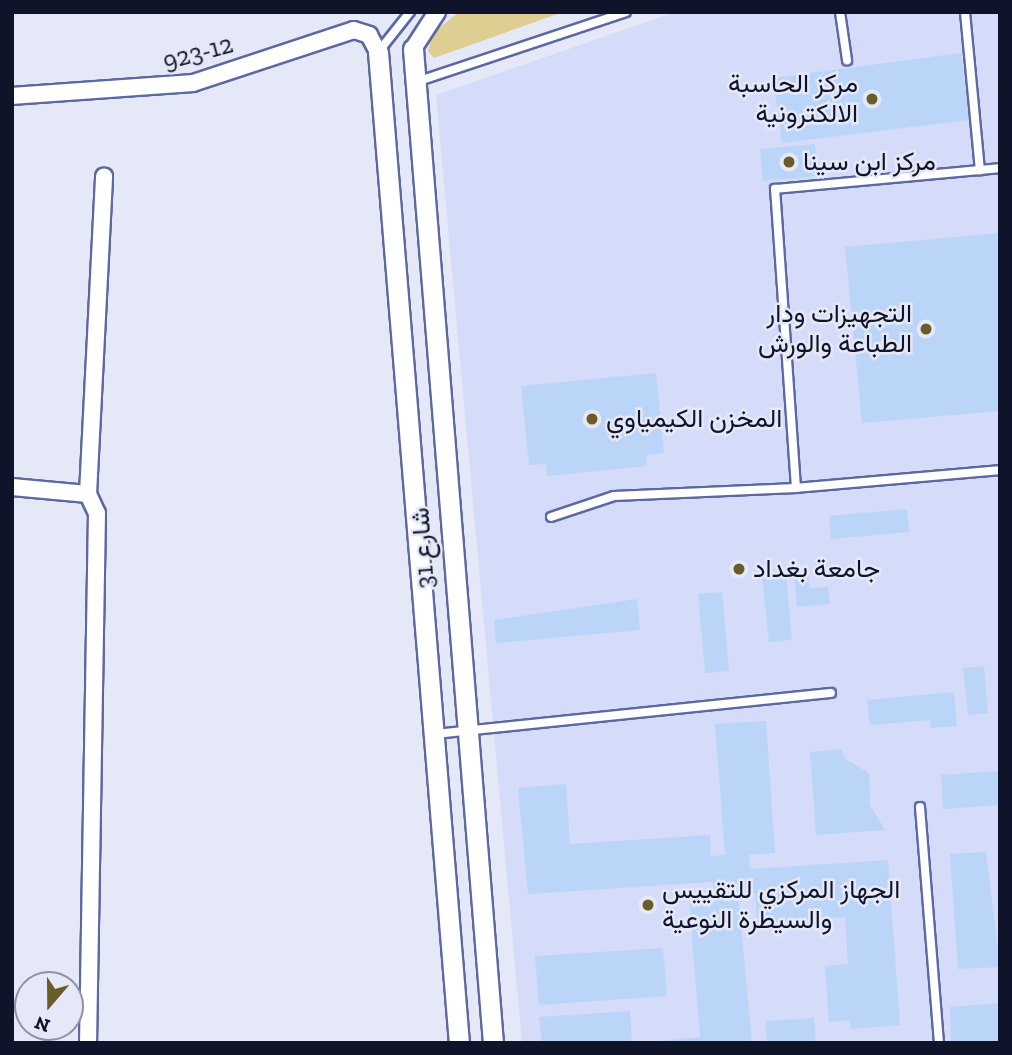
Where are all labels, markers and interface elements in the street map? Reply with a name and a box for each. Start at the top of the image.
street label: 923-12 [159,29,237,77]
place label: مركز الحاسبة الالكترونية [728,68,858,130]
marker: مركز الحاسبة الالكترونية [864,91,880,107]
place label: مركز ابن سينا [803,146,936,178]
marker: مركز ابن سينا [781,154,797,170]
place label: التجهيزات ودار الطباعة والورش [758,298,912,360]
marker: التجهيزات ودار الطباعة والورش [918,321,934,337]
place label: المخزن الكيمياوي [606,403,782,435]
marker: المخزن الكيمياوي [584,411,600,427]
street label: شارع 31 [405,507,441,589]
place label: جامعة بغداد [753,553,880,585]
marker: جامعة بغداد [731,561,747,577]
place label: الجهاز المركزي للتقييس والسيطرة النوعية [662,874,900,936]
marker: الجهاز المركزي للتقييس والسيطرة النوعية [640,897,656,913]
north arrow [14,971,84,1041]
text: N [32,1011,53,1038]

